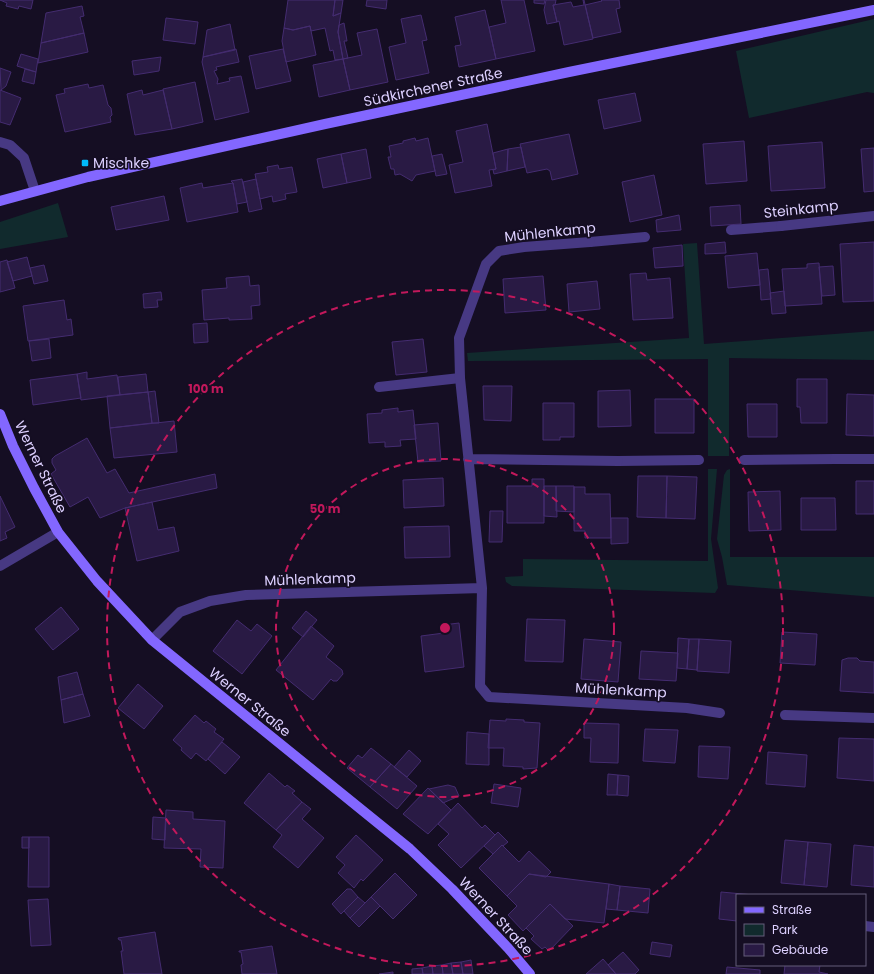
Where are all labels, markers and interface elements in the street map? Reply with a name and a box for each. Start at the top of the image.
street label: Südkirchener Straße [362,62,505,111]
place label: Mischke [93,153,149,173]
marker: Mischke [80,158,90,168]
street label: Steinkamp [763,195,839,223]
street label: Mühlenkamp [503,217,597,247]
text: 100 m [188,380,224,397]
street label: Werner Straße [10,418,72,517]
text: 50 m [310,500,341,517]
street label: Mühlenkamp [264,567,356,591]
centre of rings [438,621,452,635]
street label: Werner Straße [205,663,296,742]
street label: Mühlenkamp [575,678,667,702]
street label: Werner Straße [454,872,538,960]
legend [736,894,866,966]
text: Straße [772,901,812,918]
text: Park [772,921,799,938]
text: Gebäude [772,941,828,958]

